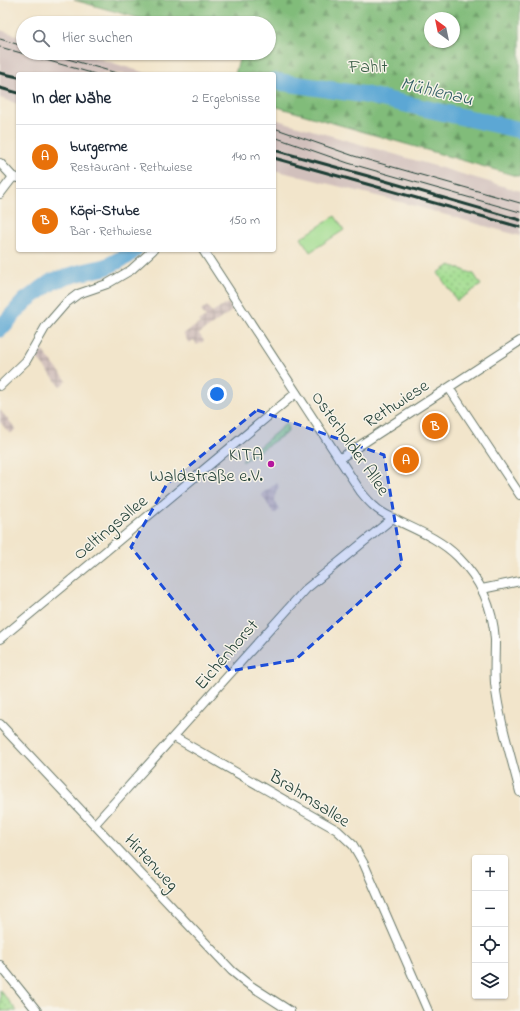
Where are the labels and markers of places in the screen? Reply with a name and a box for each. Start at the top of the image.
pin: B [422,411,448,441]
place label: KITA Waldstraße e.V. [150,443,263,490]
pin: A [393,445,419,475]
marker: KITA Waldstraße e.V. [266,459,276,469]

